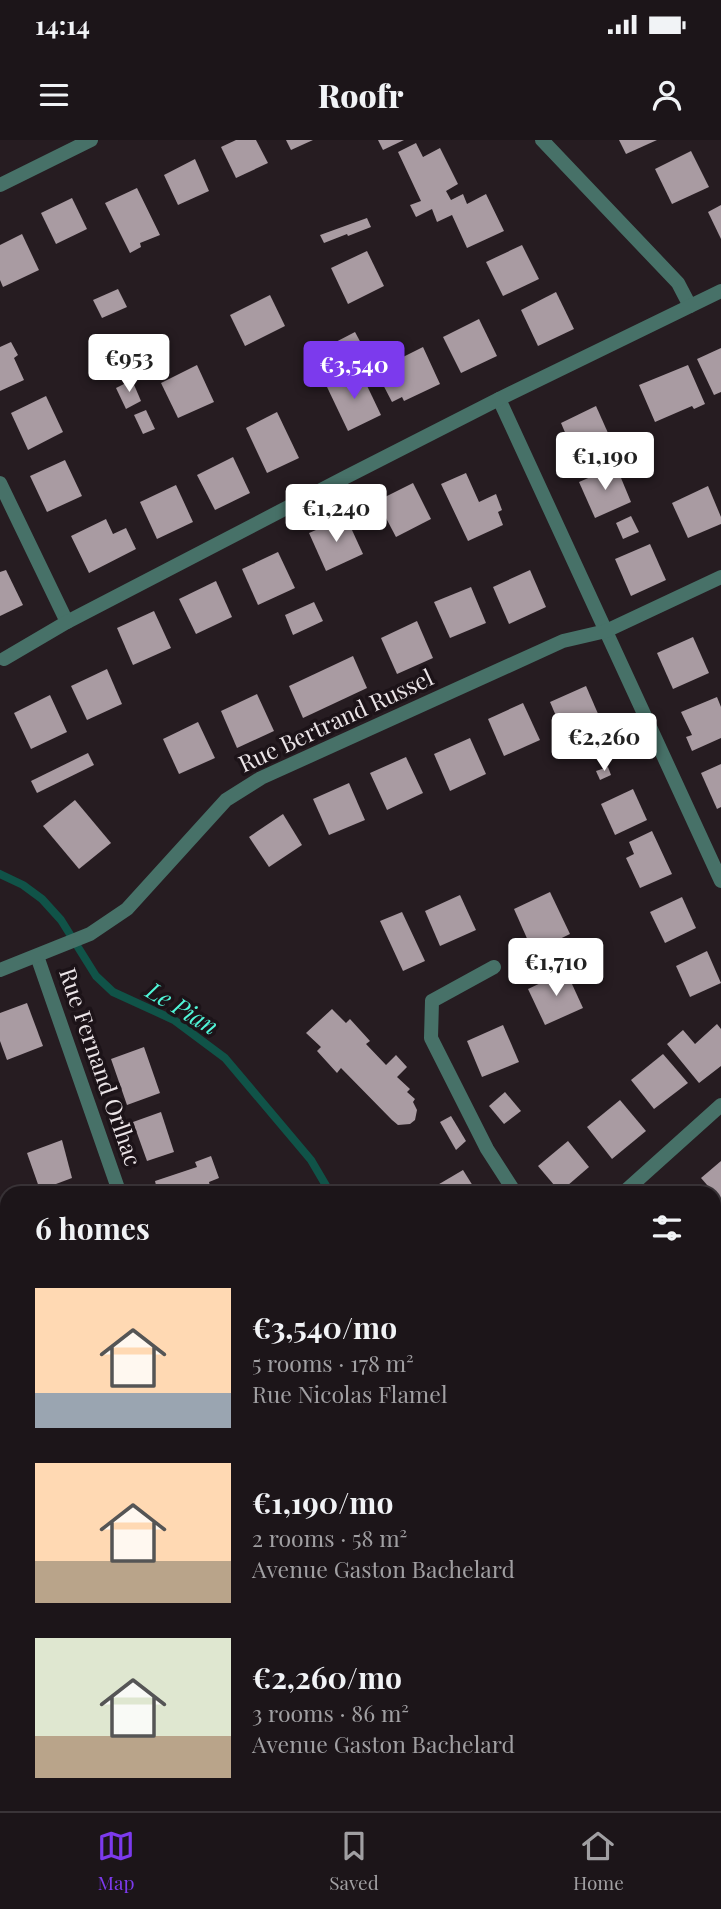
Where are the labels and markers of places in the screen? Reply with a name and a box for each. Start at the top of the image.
pin: €953 [88,334,170,394]
pin: €3,540 [297,342,411,401]
pin: €1,190 [548,432,662,492]
pin: €1,240 [279,484,393,544]
pin: €2,260 [547,714,661,773]
pin: €1,710 [499,938,613,998]

